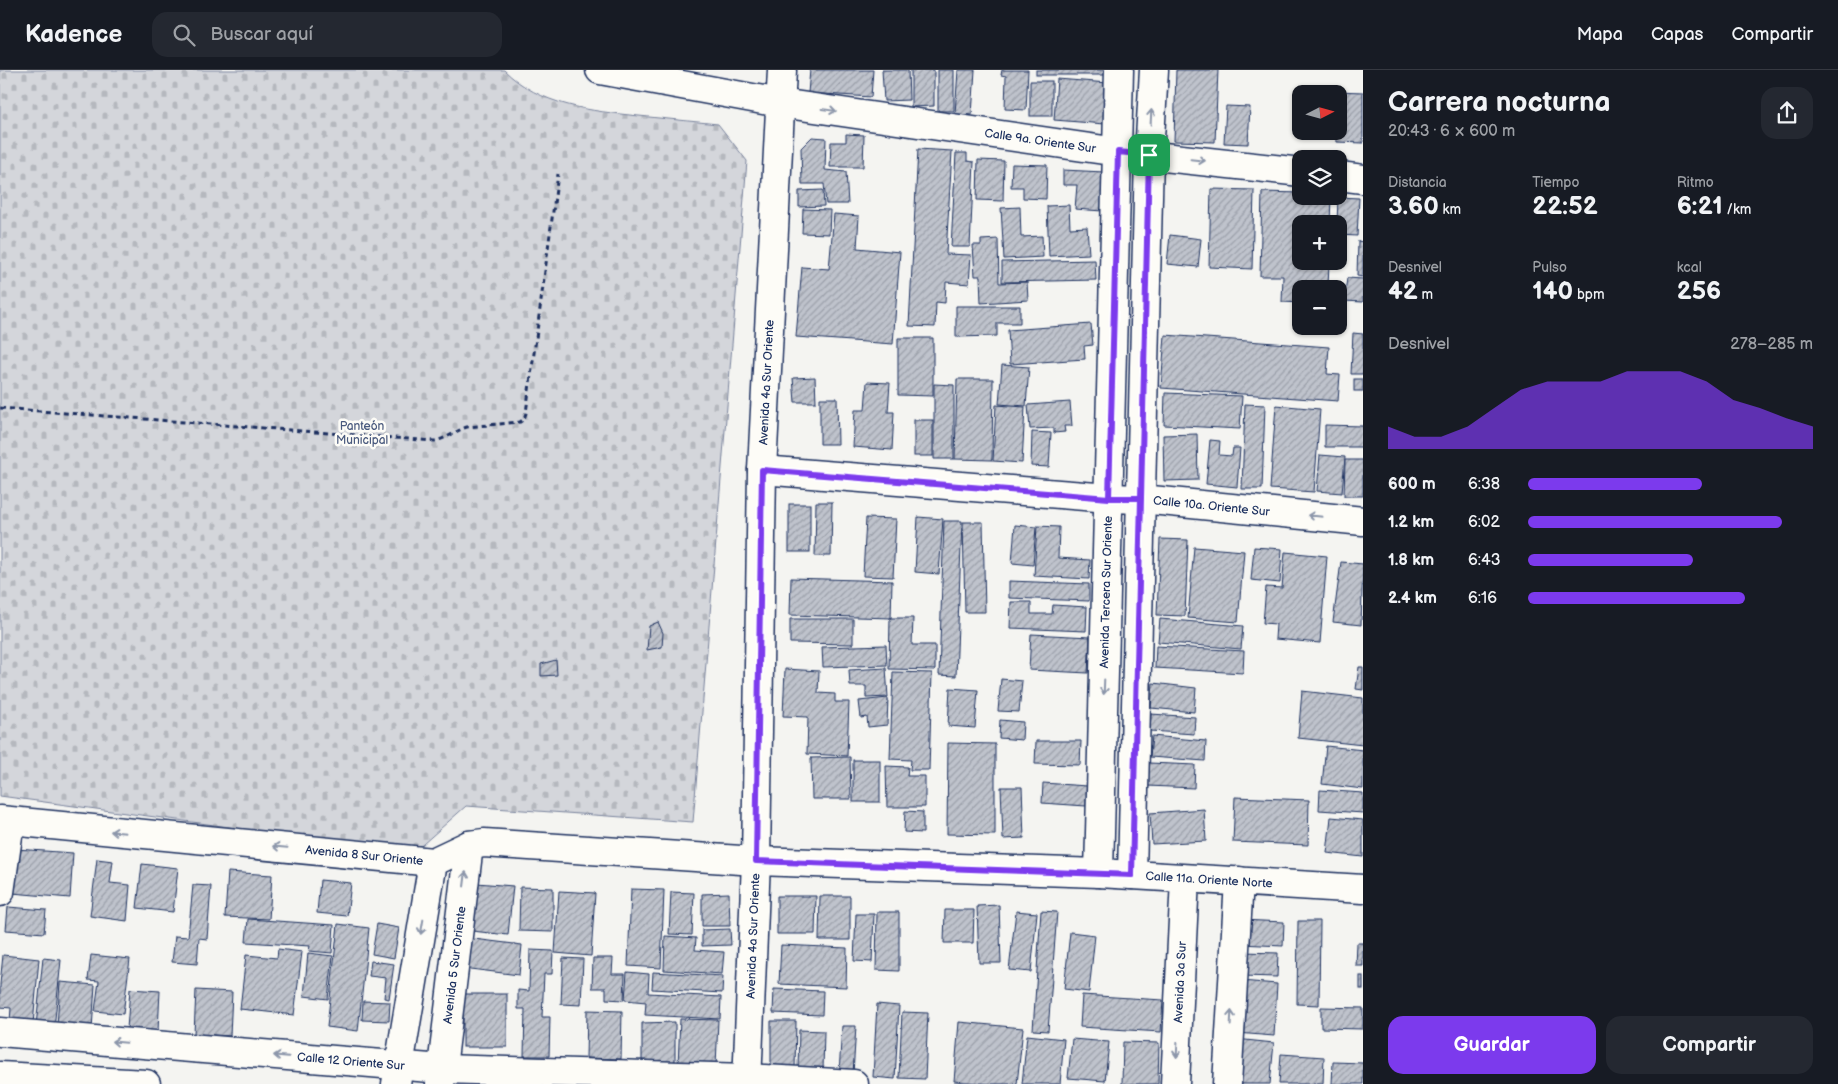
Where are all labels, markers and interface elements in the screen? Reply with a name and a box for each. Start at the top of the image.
search box [152,12,502,57]
text: Kadence [25,20,122,49]
icon: search [170,21,198,49]
text: Buscar aquí [210,23,313,46]
text: Mapa [1577,24,1623,45]
text: Capas [1651,24,1704,45]
text: Compartir [1732,24,1813,45]
north arrow [1292,85,1348,140]
map controls [1292,85,1347,335]
text: Carrera nocturna [1388,86,1611,119]
button: share [1761,87,1813,139]
one-way arrow [820,105,836,115]
one-way arrow [1147,110,1156,126]
text: 20:43 · 6 × 600 m [1388,122,1515,141]
street label: Calle 9a. Oriente Sur [984,126,1098,157]
pin [1128,134,1170,176]
icon: arrive [1135,141,1163,169]
button: layers [1292,150,1347,205]
one-way arrow [1189,155,1205,165]
text: Distancia [1388,174,1447,191]
text: Tiempo [1532,174,1579,191]
text: Ritmo [1677,174,1714,191]
text: 3.60 [1388,191,1439,222]
text: 22:52 [1532,191,1598,222]
text: 6:21 [1677,191,1723,222]
text: km [1439,201,1461,218]
text: /km [1723,201,1751,218]
button: + [1292,215,1347,270]
text: Desnivel [1388,259,1442,276]
text: Pulso [1532,259,1567,276]
text: kcal [1677,259,1702,276]
text: 42 [1388,276,1418,307]
text: 140 [1532,276,1573,307]
text: 256 [1677,276,1721,307]
button: − [1292,280,1347,335]
text: m [1418,286,1433,303]
text: bpm [1573,286,1605,303]
street label: Avenida 4a Sur Oriente [756,319,778,446]
text: Desnivel [1388,335,1450,354]
text: 278–285 m [1730,335,1813,354]
park label: Panteón Municipal [336,419,388,448]
text: 600 m [1388,475,1436,494]
text: 6:38 [1468,475,1500,494]
street label: Calle 10a. Oriente Sur [1152,493,1271,520]
one-way arrow [1307,511,1323,521]
text: 1.2 km [1388,513,1434,532]
text: 6:02 [1468,513,1500,532]
street label: Avenida Tercera Sur Oriente [1097,516,1116,669]
text: 1.8 km [1388,551,1434,570]
text: 6:43 [1468,551,1501,570]
text: 2.4 km [1388,589,1437,608]
text: 6:16 [1468,589,1497,608]
one-way arrow [1099,678,1108,694]
one-way arrow [111,827,127,837]
one-way arrow [272,843,288,852]
street label: Avenida 8 Sur Oriente [305,843,424,869]
street label: Calle 11a. Oriente Norte [1145,869,1273,892]
one-way arrow [460,872,470,888]
street label: Avenida 4a Sur Oriente [743,873,763,999]
street label: Avenida 5 Sur Oriente [440,905,470,1025]
one-way arrow [417,919,427,935]
street label: Avenida 3a Sur [1171,940,1190,1023]
one-way arrow [1227,1010,1236,1026]
button: Guardar [1388,1016,1596,1074]
button: Compartir [1606,1016,1813,1074]
one-way arrow [111,1037,127,1047]
one-way arrow [1172,1041,1181,1057]
street label: Calle 12 Oriente Sur [296,1050,406,1074]
one-way arrow [273,1051,289,1060]

